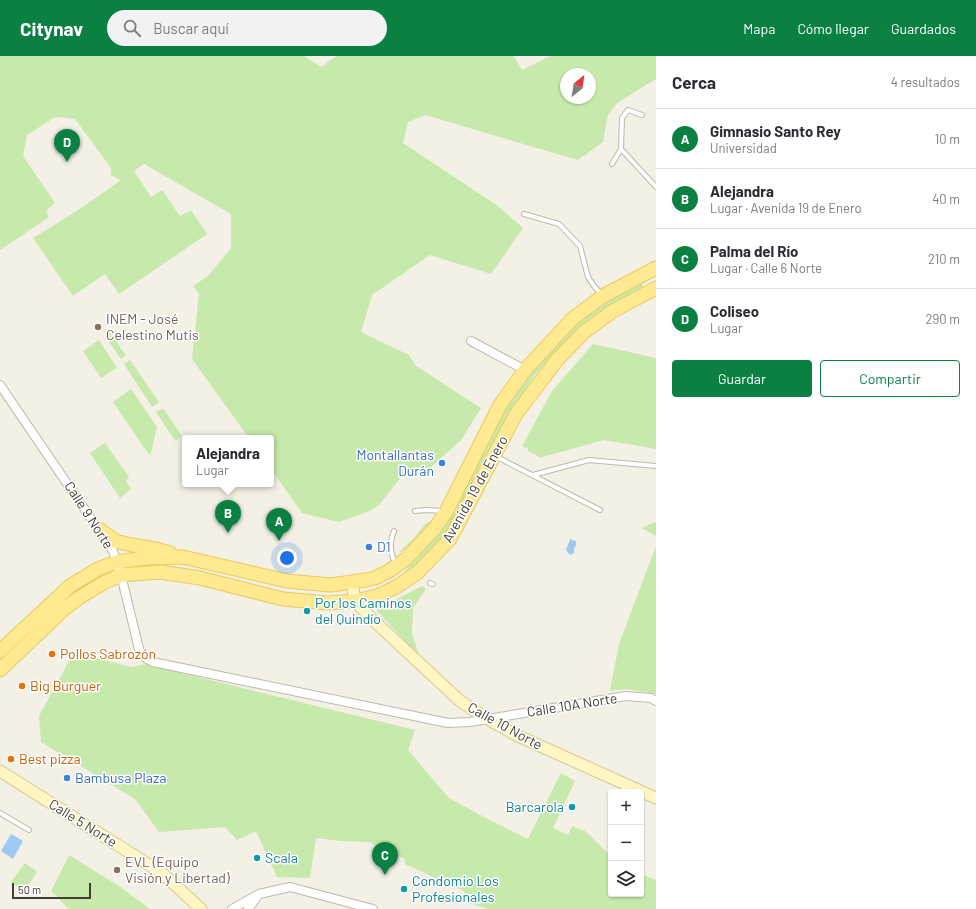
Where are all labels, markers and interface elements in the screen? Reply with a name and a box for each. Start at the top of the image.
search box [107,10,387,46]
text: Citynav [20,17,83,40]
icon: search [121,17,143,39]
text: Buscar aquí [153,19,229,37]
text: Mapa [743,20,775,37]
text: Cómo llegar [797,20,869,37]
text: Guardados [891,20,956,37]
north arrow [560,68,596,104]
text: Cerca [672,72,716,92]
text: 4 resultados [891,74,960,90]
text: Gimnasio Santo Rey [710,122,841,140]
pin: D [54,129,80,162]
text: A [681,131,689,147]
text: 10 m [935,131,960,147]
text: Universidad [710,140,777,156]
text: Alejandra [710,182,774,200]
text: B [681,191,689,207]
text: 40 m [932,191,960,207]
text: Lugar · Avenida 19 de Enero [710,200,862,216]
text: Palma del Río [710,242,798,260]
text: C [681,251,689,267]
text: 210 m [928,251,960,267]
text: Lugar · Calle 6 Norte [710,260,822,276]
text: Coliseo [710,302,759,320]
place label: INEM - José Celestino Mutis [106,310,199,343]
text: D [681,311,689,327]
text: 290 m [926,311,960,327]
text: Lugar [710,320,743,336]
marker: INEM - José Celestino Mutis [93,322,103,332]
button: Guardar [672,360,812,397]
button: Compartir [820,360,960,397]
street label: Avenida 19 de Enero [438,432,511,545]
popup [182,435,274,487]
text: Alejandra [196,444,260,462]
place label: Montallantas Durán [356,446,434,479]
marker: Montallantas Durán [437,458,447,468]
text: Lugar [196,462,229,478]
street label: Calle 9 Norte [61,478,118,552]
pin: B [215,500,241,533]
pin: A [266,508,292,541]
place label: D1 [377,538,391,555]
marker: D1 [364,542,374,552]
your location [277,548,297,568]
place label: Por los Caminos del Quindío [315,594,412,627]
marker: Por los Caminos del Quindío [302,606,312,616]
place label: Pollos Sabrozón [60,645,156,662]
marker: Pollos Sabrozón [47,649,57,659]
place label: Big Burguer [30,677,101,694]
marker: Big Burguer [17,681,27,691]
street label: Calle 10A Norte [526,689,618,720]
street label: Calle 10 Norte [465,698,545,753]
place label: Best pizza [19,750,81,767]
marker: Best pizza [6,754,16,764]
place label: Bambusa Plaza [75,769,166,786]
marker: Bambusa Plaza [62,773,72,783]
map controls [608,789,644,897]
button: + [608,789,644,825]
street label: Calle 5 Norte [46,795,120,850]
place label: Barcarola [506,798,564,815]
marker: Barcarola [567,802,577,812]
button: − [608,825,644,861]
pin: C [372,842,398,875]
place label: Scala [265,849,298,866]
place label: EVL (Equipo Visión y Libertad) [125,853,230,886]
marker: Scala [252,853,262,863]
button: layers [608,861,644,897]
marker: EVL (Equipo Visión y Libertad) [112,865,122,875]
place label: Condomio Los Profesionales [412,872,499,905]
scale bar [12,881,91,900]
text: 50 m [18,883,41,896]
marker: Condomio Los Profesionales [399,884,409,894]

